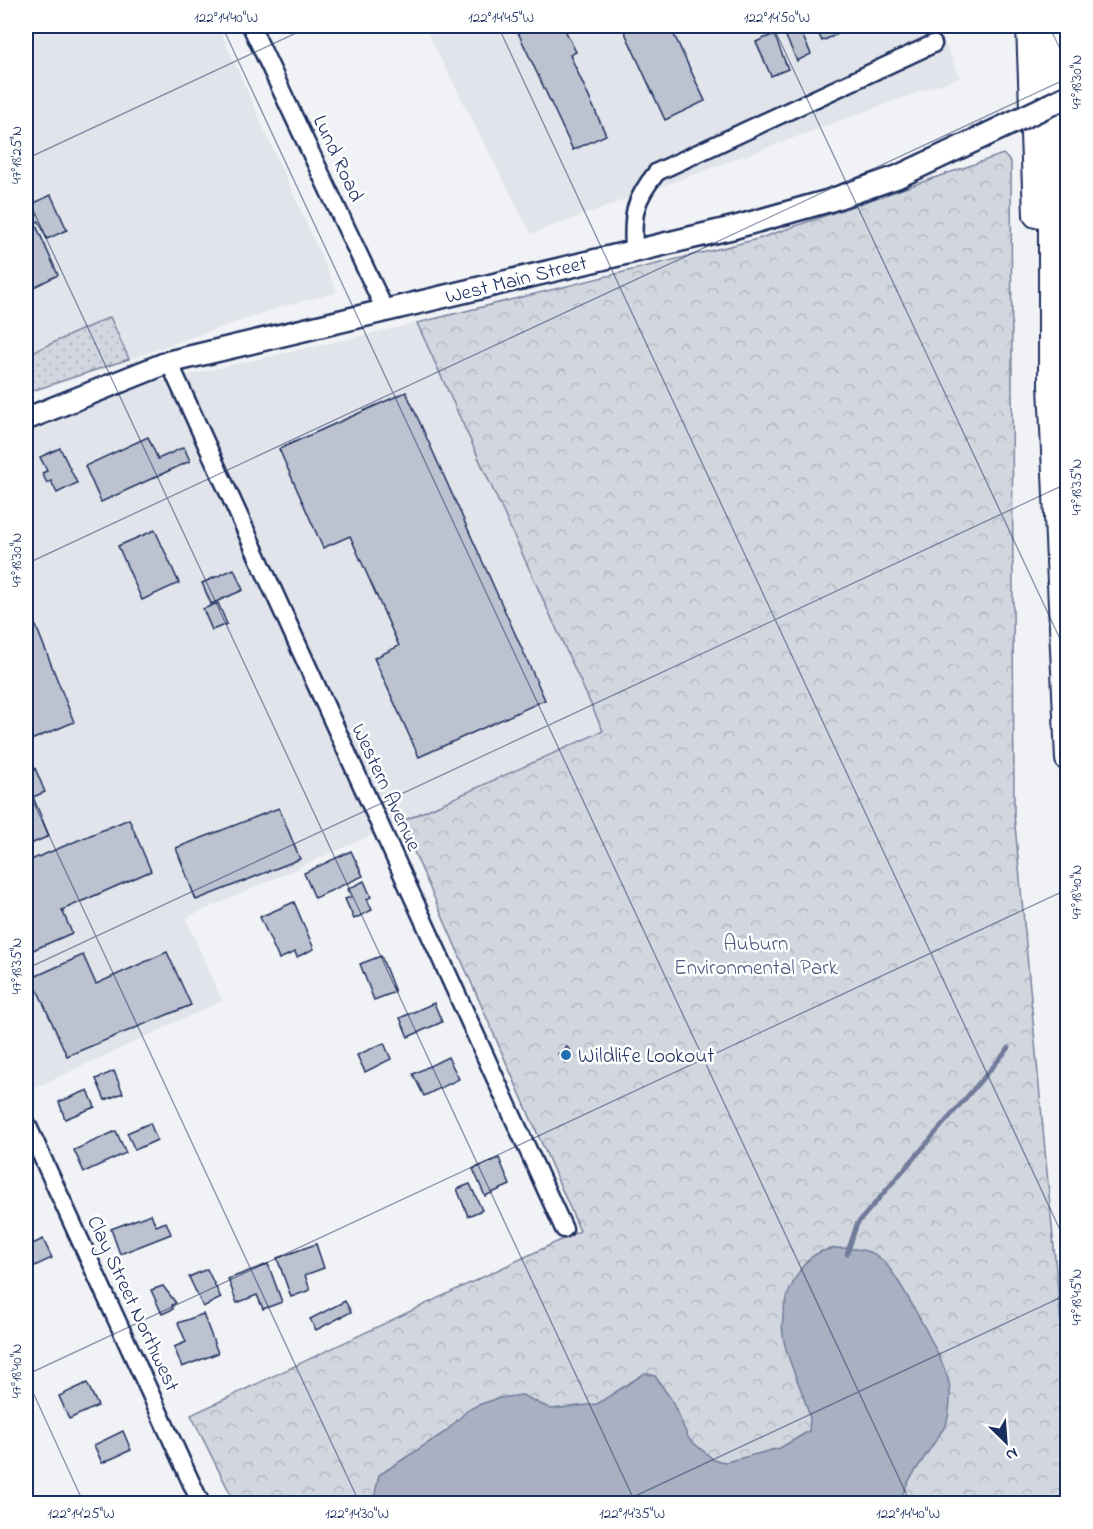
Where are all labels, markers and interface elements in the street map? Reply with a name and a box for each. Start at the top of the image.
text: 122°14'40"W [194,7,258,29]
text: 122°14'45"W [468,7,534,29]
text: 122°14'50"W [744,7,810,29]
text: 47°18'30"N [1066,55,1088,109]
street label: Lund Road [304,110,370,207]
text: 47°18'25"N [6,126,28,184]
street label: West Main Street [442,249,590,313]
text: 47°18'35"N [1066,459,1088,515]
text: 47°18'30"N [6,533,28,587]
street label: Western Avenue [342,719,428,857]
text: 47°18'40"N [1066,865,1088,919]
park label: Auburn Environmental Park [674,930,839,984]
text: 47°18'35"N [6,938,28,994]
place label: Wildlife Lookout [578,1042,714,1072]
marker: Wildlife Lookout [559,1048,573,1062]
street label: Clay Street Northwest [76,1211,186,1398]
text: 47°18'45"N [1066,1269,1088,1325]
text: 47°18'40"N [6,1344,28,1398]
north arrow [976,1412,1036,1472]
text: N [1001,1441,1021,1467]
text: 122°14'25"W [47,1503,115,1525]
text: 122°14'30"W [325,1503,389,1525]
text: 122°14'35"W [599,1503,665,1525]
text: 122°14'40"W [876,1503,940,1525]

